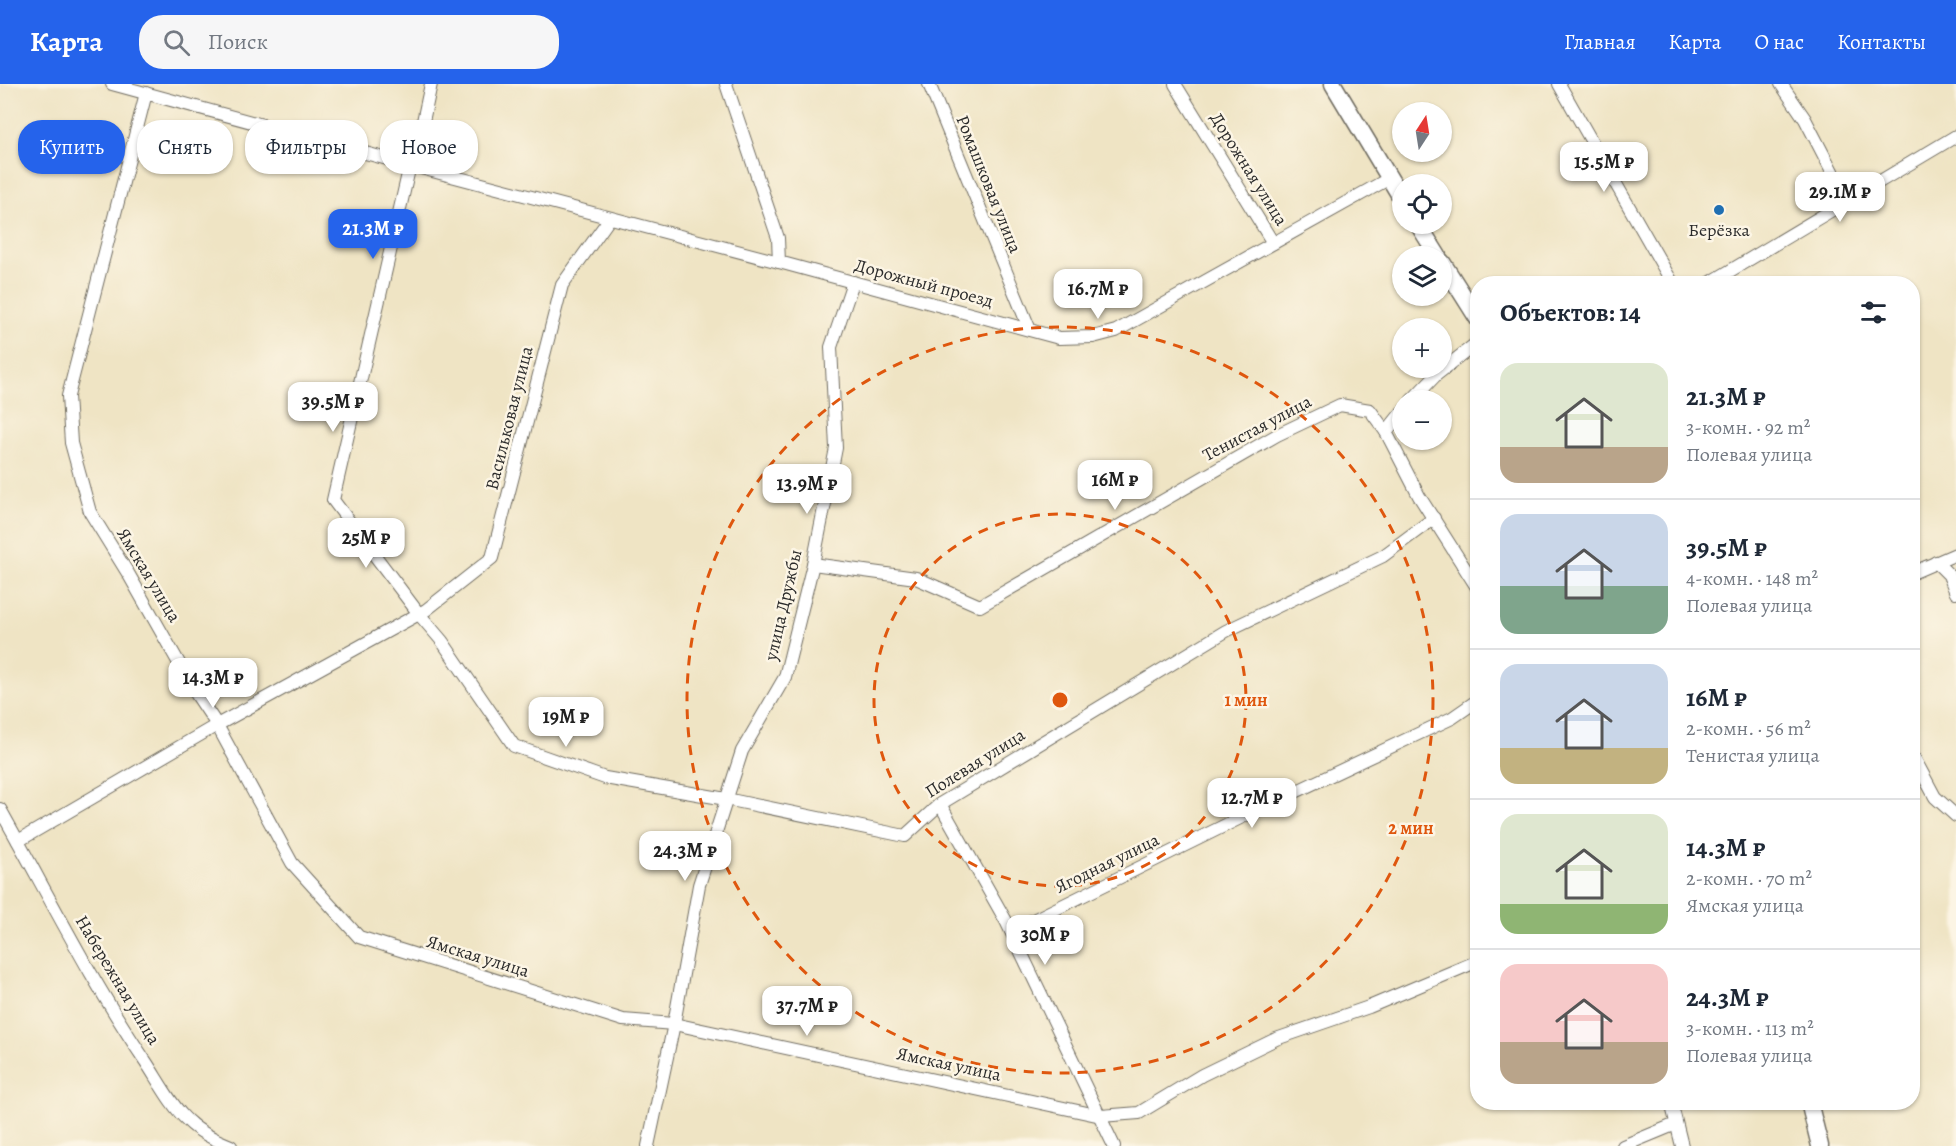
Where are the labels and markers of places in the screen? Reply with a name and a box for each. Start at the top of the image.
pin: 15.5M ₽ [1549,142,1659,193]
pin: 29.1M ₽ [1785,172,1895,223]
marker: Берёзка [1712,203,1726,217]
pin: 21.3M ₽ [318,209,428,260]
place label: Берёзка [1688,218,1751,242]
pin: 16.7M ₽ [1043,269,1153,320]
pin: 39.5M ₽ [278,382,388,433]
pin: 16M ₽ [1073,460,1157,511]
pin: 13.9M ₽ [752,464,862,515]
pin: 25M ₽ [324,518,408,569]
pin: 14.3M ₽ [158,658,268,709]
centre of rings [1050,690,1070,710]
pin: 19M ₽ [524,697,608,748]
pin: 12.7M ₽ [1197,778,1307,829]
pin: 24.3M ₽ [630,831,740,882]
pin: 30M ₽ [1003,915,1087,966]
pin: 37.7M ₽ [752,986,862,1037]

